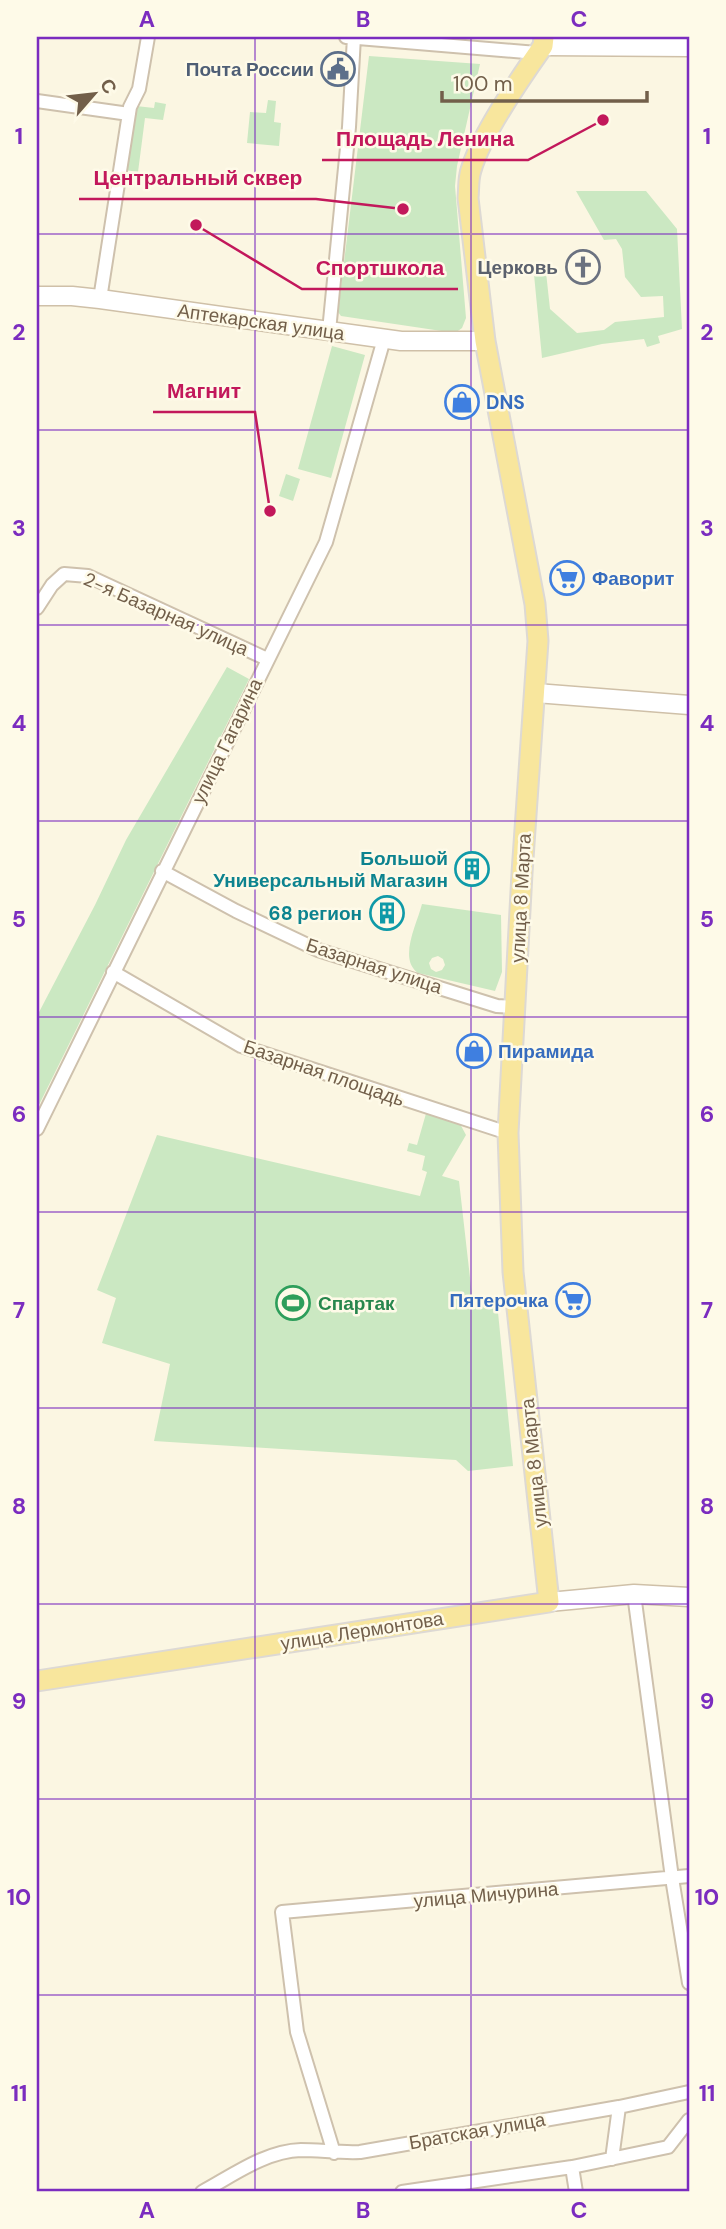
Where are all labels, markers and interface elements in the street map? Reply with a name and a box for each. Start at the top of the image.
text: A [139,4,155,34]
text: B [356,4,370,34]
text: C [571,4,587,34]
public building icon: Почта России [319,50,357,88]
place label: Почта России [186,57,314,82]
north arrow [60,60,130,130]
scale bar [442,60,647,104]
text: 100 m [453,70,513,98]
text: С [94,74,123,98]
callout: Площадь Ленина [322,118,528,160]
text: 1 [15,121,23,151]
text: 1 [703,121,711,151]
text: Площадь Ленина [336,125,514,153]
callout: Центральный сквер [79,157,316,199]
text: Центральный сквер [94,164,302,192]
callout: Спортшкола [302,247,458,289]
church icon: Церковь [564,248,602,286]
text: Спортшкола [316,254,445,282]
place label: Церковь [477,255,558,280]
street label: Аптекарская улица [176,298,346,346]
text: 2 [12,317,26,347]
text: 2 [700,317,714,347]
callout: Магнит [153,370,255,412]
text: Магнит [167,377,241,405]
shop icon: DNS [443,383,481,421]
place label: DNS [486,390,525,415]
text: 3 [12,513,26,543]
text: 3 [700,513,714,543]
supermarket icon: Фаворит [548,559,586,597]
street label: 2-я Базарная улица [80,566,253,662]
place label: Фаворит [592,566,674,591]
street label: улица Гагарина [186,674,268,808]
text: 4 [12,708,27,738]
text: 4 [700,708,715,738]
street label: улица 8 Марта [505,832,537,963]
place label: Большой Универсальный Магазин [213,846,448,893]
building icon: Большой Универсальный Магазин [453,850,491,888]
building icon: 68 регион [368,894,406,932]
place label: 68 регион [269,901,362,926]
text: 5 [12,904,26,934]
text: 5 [700,904,714,934]
street label: Базарная улица [303,932,445,1000]
shop icon: Пирамида [455,1032,493,1070]
street label: Базарная площадь [240,1034,408,1112]
place label: Пирамида [498,1039,594,1064]
text: 6 [12,1099,26,1129]
text: 6 [700,1099,714,1129]
supermarket icon: Пятерочка [554,1281,592,1319]
sports icon: Спартак [274,1284,312,1322]
place label: Пятерочка [450,1288,548,1313]
place label: Спартак [318,1291,395,1316]
text: 7 [13,1295,25,1325]
text: 7 [701,1295,713,1325]
street label: улица 8 Марта [515,1397,553,1529]
text: 8 [12,1491,26,1521]
text: 8 [700,1491,714,1521]
street label: улица Лермонтова [279,1606,446,1656]
text: 9 [12,1686,26,1716]
text: 9 [700,1686,714,1716]
street label: улица Мичурина [413,1876,560,1914]
text: 10 [7,1882,31,1912]
text: 10 [695,1882,719,1912]
text: 11 [11,2078,27,2108]
text: 11 [699,2078,715,2108]
street label: Братская улица [407,2107,548,2155]
text: A [139,2195,155,2225]
text: B [356,2195,370,2225]
text: C [571,2195,587,2225]

